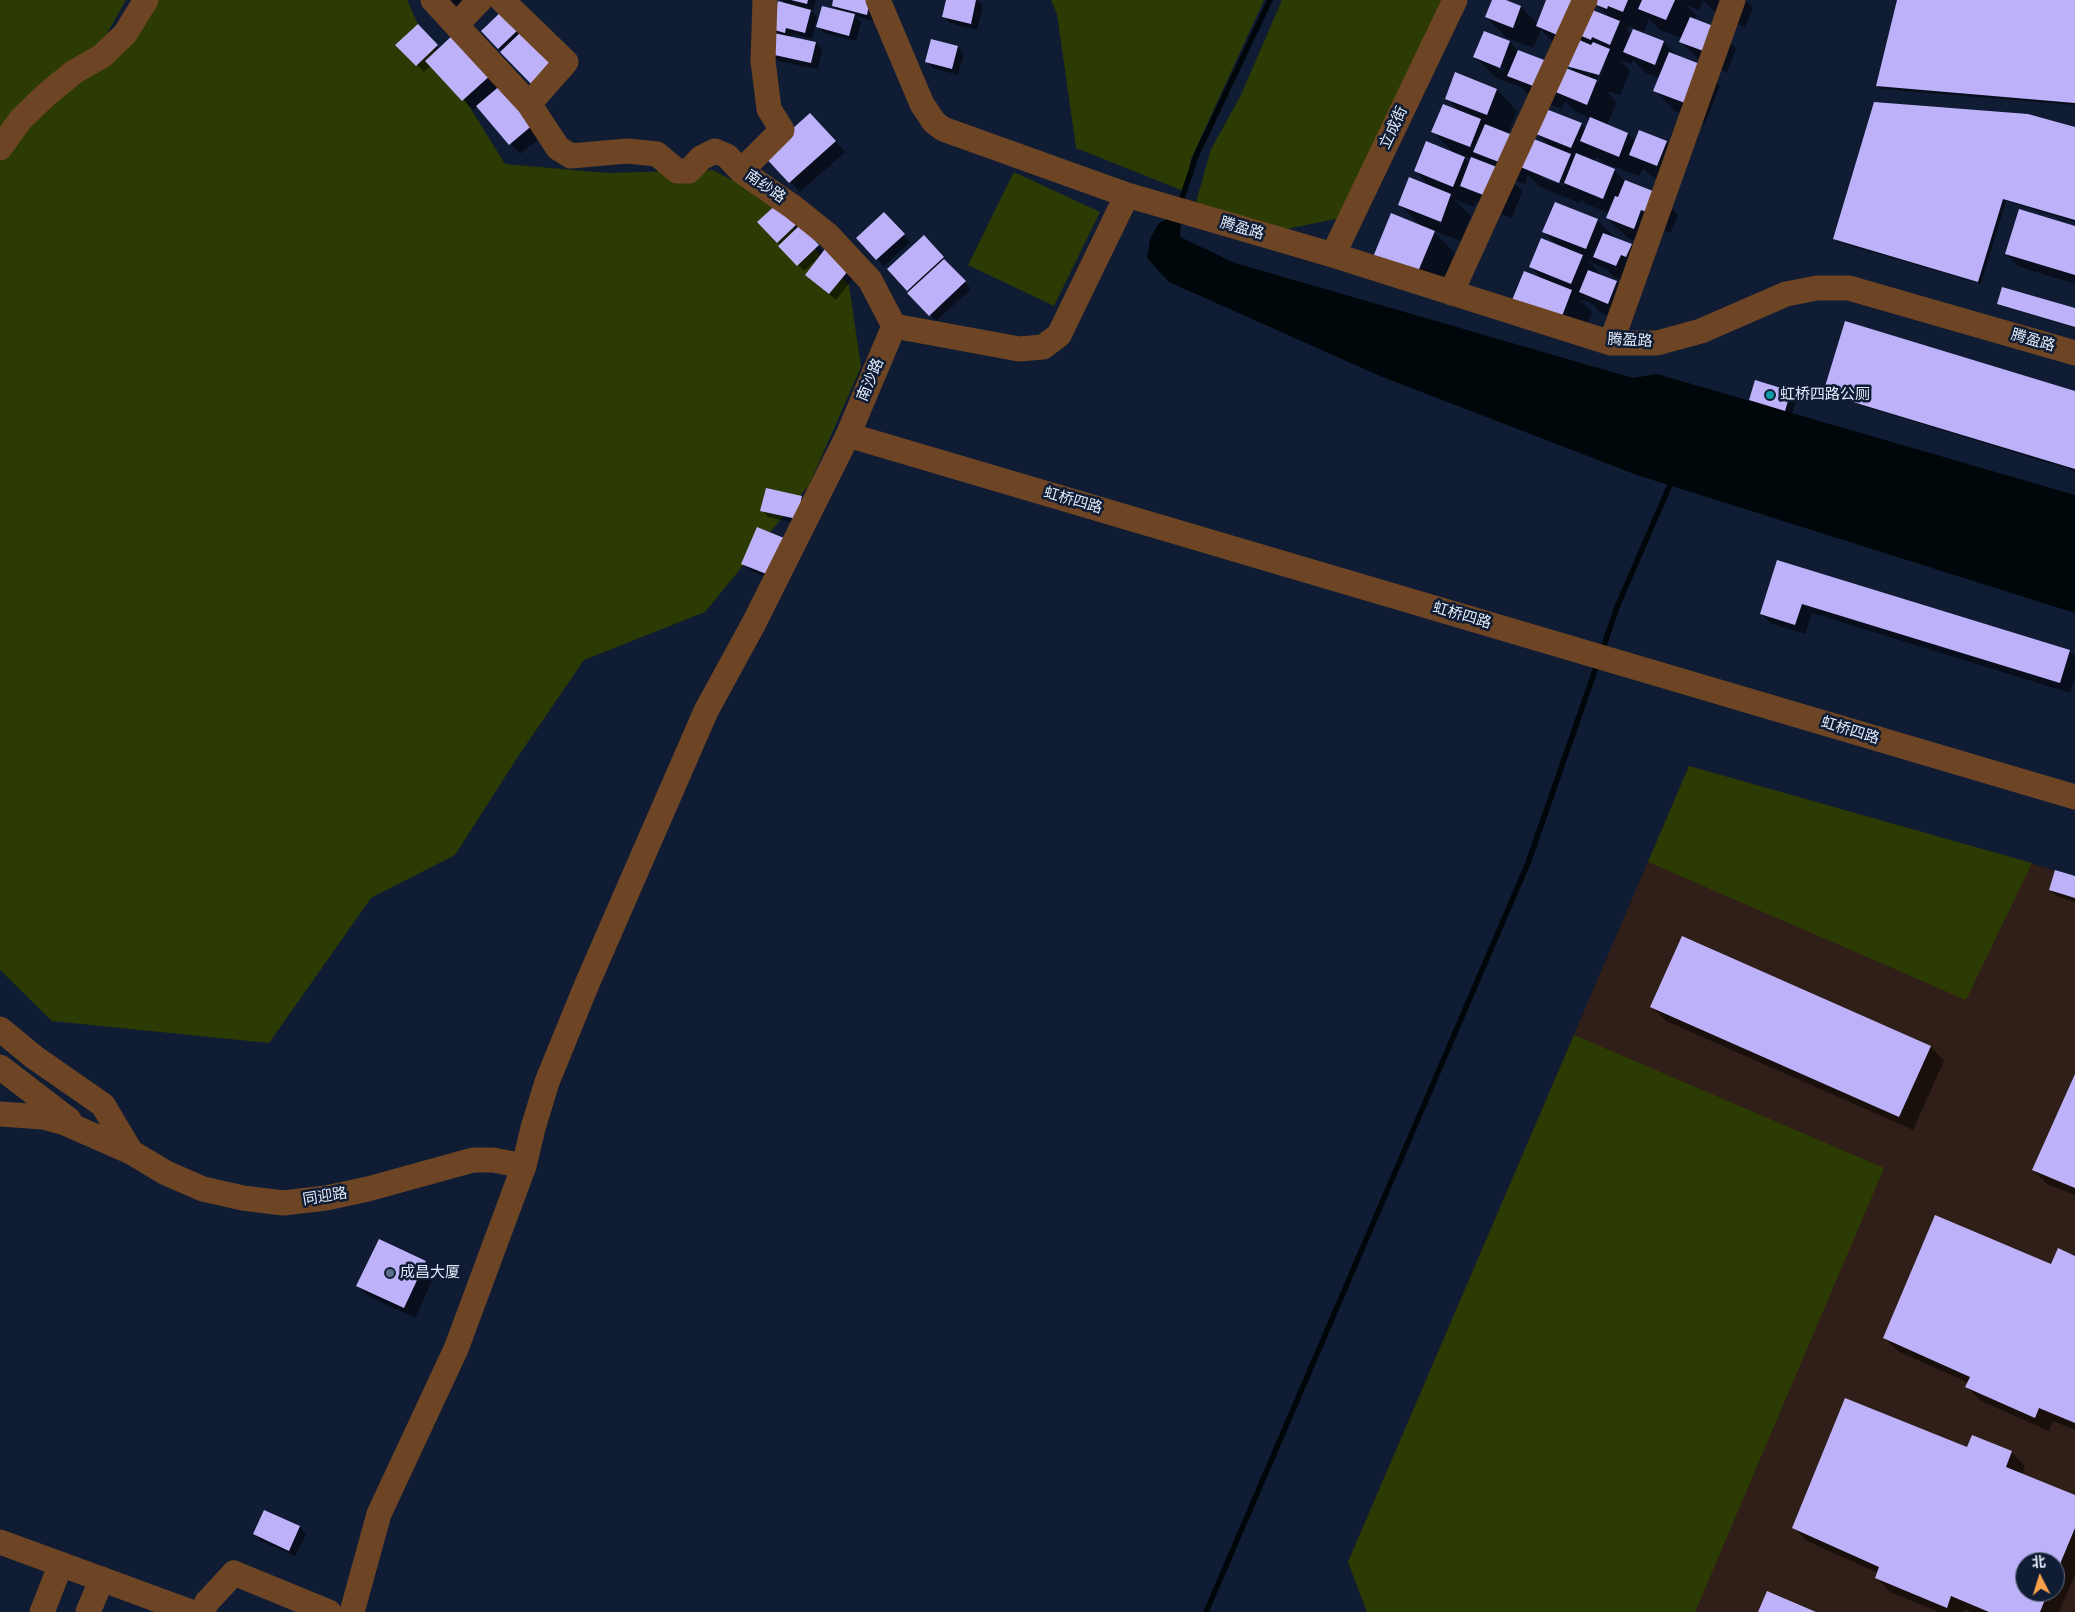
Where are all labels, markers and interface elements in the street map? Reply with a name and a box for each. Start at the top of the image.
street label: 立成街 [1376,104,1412,152]
street label: 南纱路 [741,167,789,207]
street label: 腾盈路 [1218,214,1266,244]
street label: 腾盈路 [2009,326,2057,356]
street label: 腾盈路 [1607,331,1653,351]
street label: 南沙路 [854,356,888,404]
place label: 虹桥四路公厕 [1780,386,1870,404]
marker: 虹桥四路公厕 [1764,389,1776,401]
street label: 虹桥四路 [1042,484,1104,518]
street label: 虹桥四路 [1431,599,1493,633]
street label: 虹桥四路 [1819,714,1881,748]
street label: 同迎路 [301,1185,349,1209]
place label: 成昌大厦 [400,1264,460,1282]
marker: 成昌大厦 [384,1267,396,1279]
north arrow [2015,1552,2065,1602]
text: 北 [2031,1553,2046,1572]

